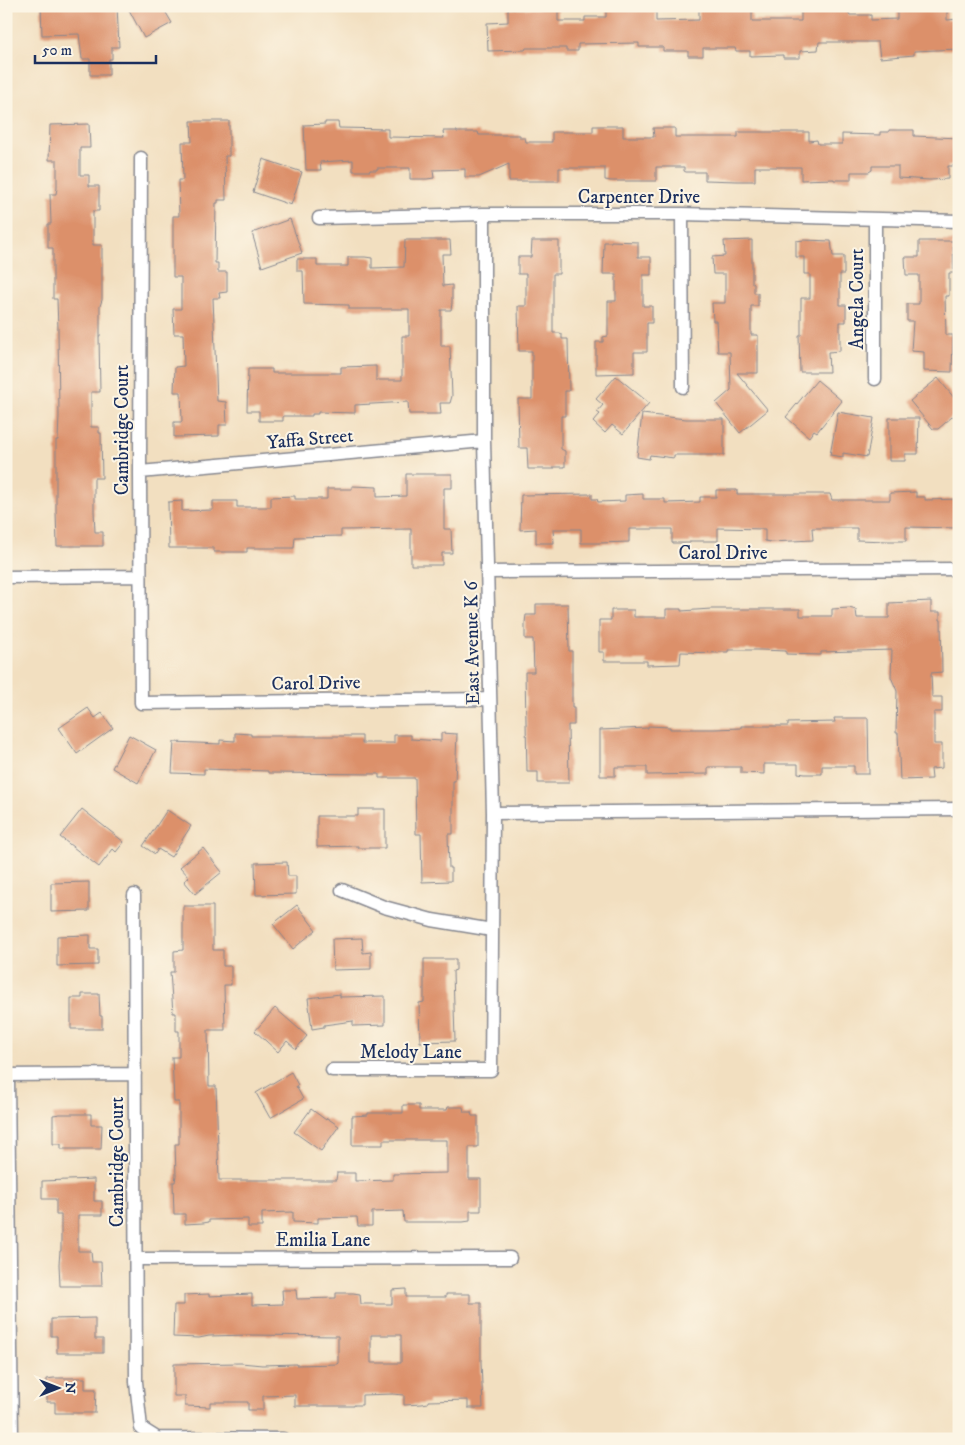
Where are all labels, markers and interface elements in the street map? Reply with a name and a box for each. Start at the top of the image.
scale bar [35,32,156,64]
text: 50 m [42,41,72,60]
street label: Carpenter Drive [578,186,700,209]
street label: Angela Court [846,248,869,350]
street label: Cambridge Court [111,365,134,495]
street label: Yaffa Street [266,424,354,455]
street label: Carol Drive [678,542,768,565]
street label: East Avenue K 6 [460,580,485,705]
street label: Carol Drive [271,671,361,696]
street label: Melody Lane [360,1041,462,1064]
street label: Cambridge Court [106,1097,129,1227]
street label: Emilia Lane [276,1229,371,1252]
north arrow [32,1362,82,1412]
text: N [61,1382,79,1394]

